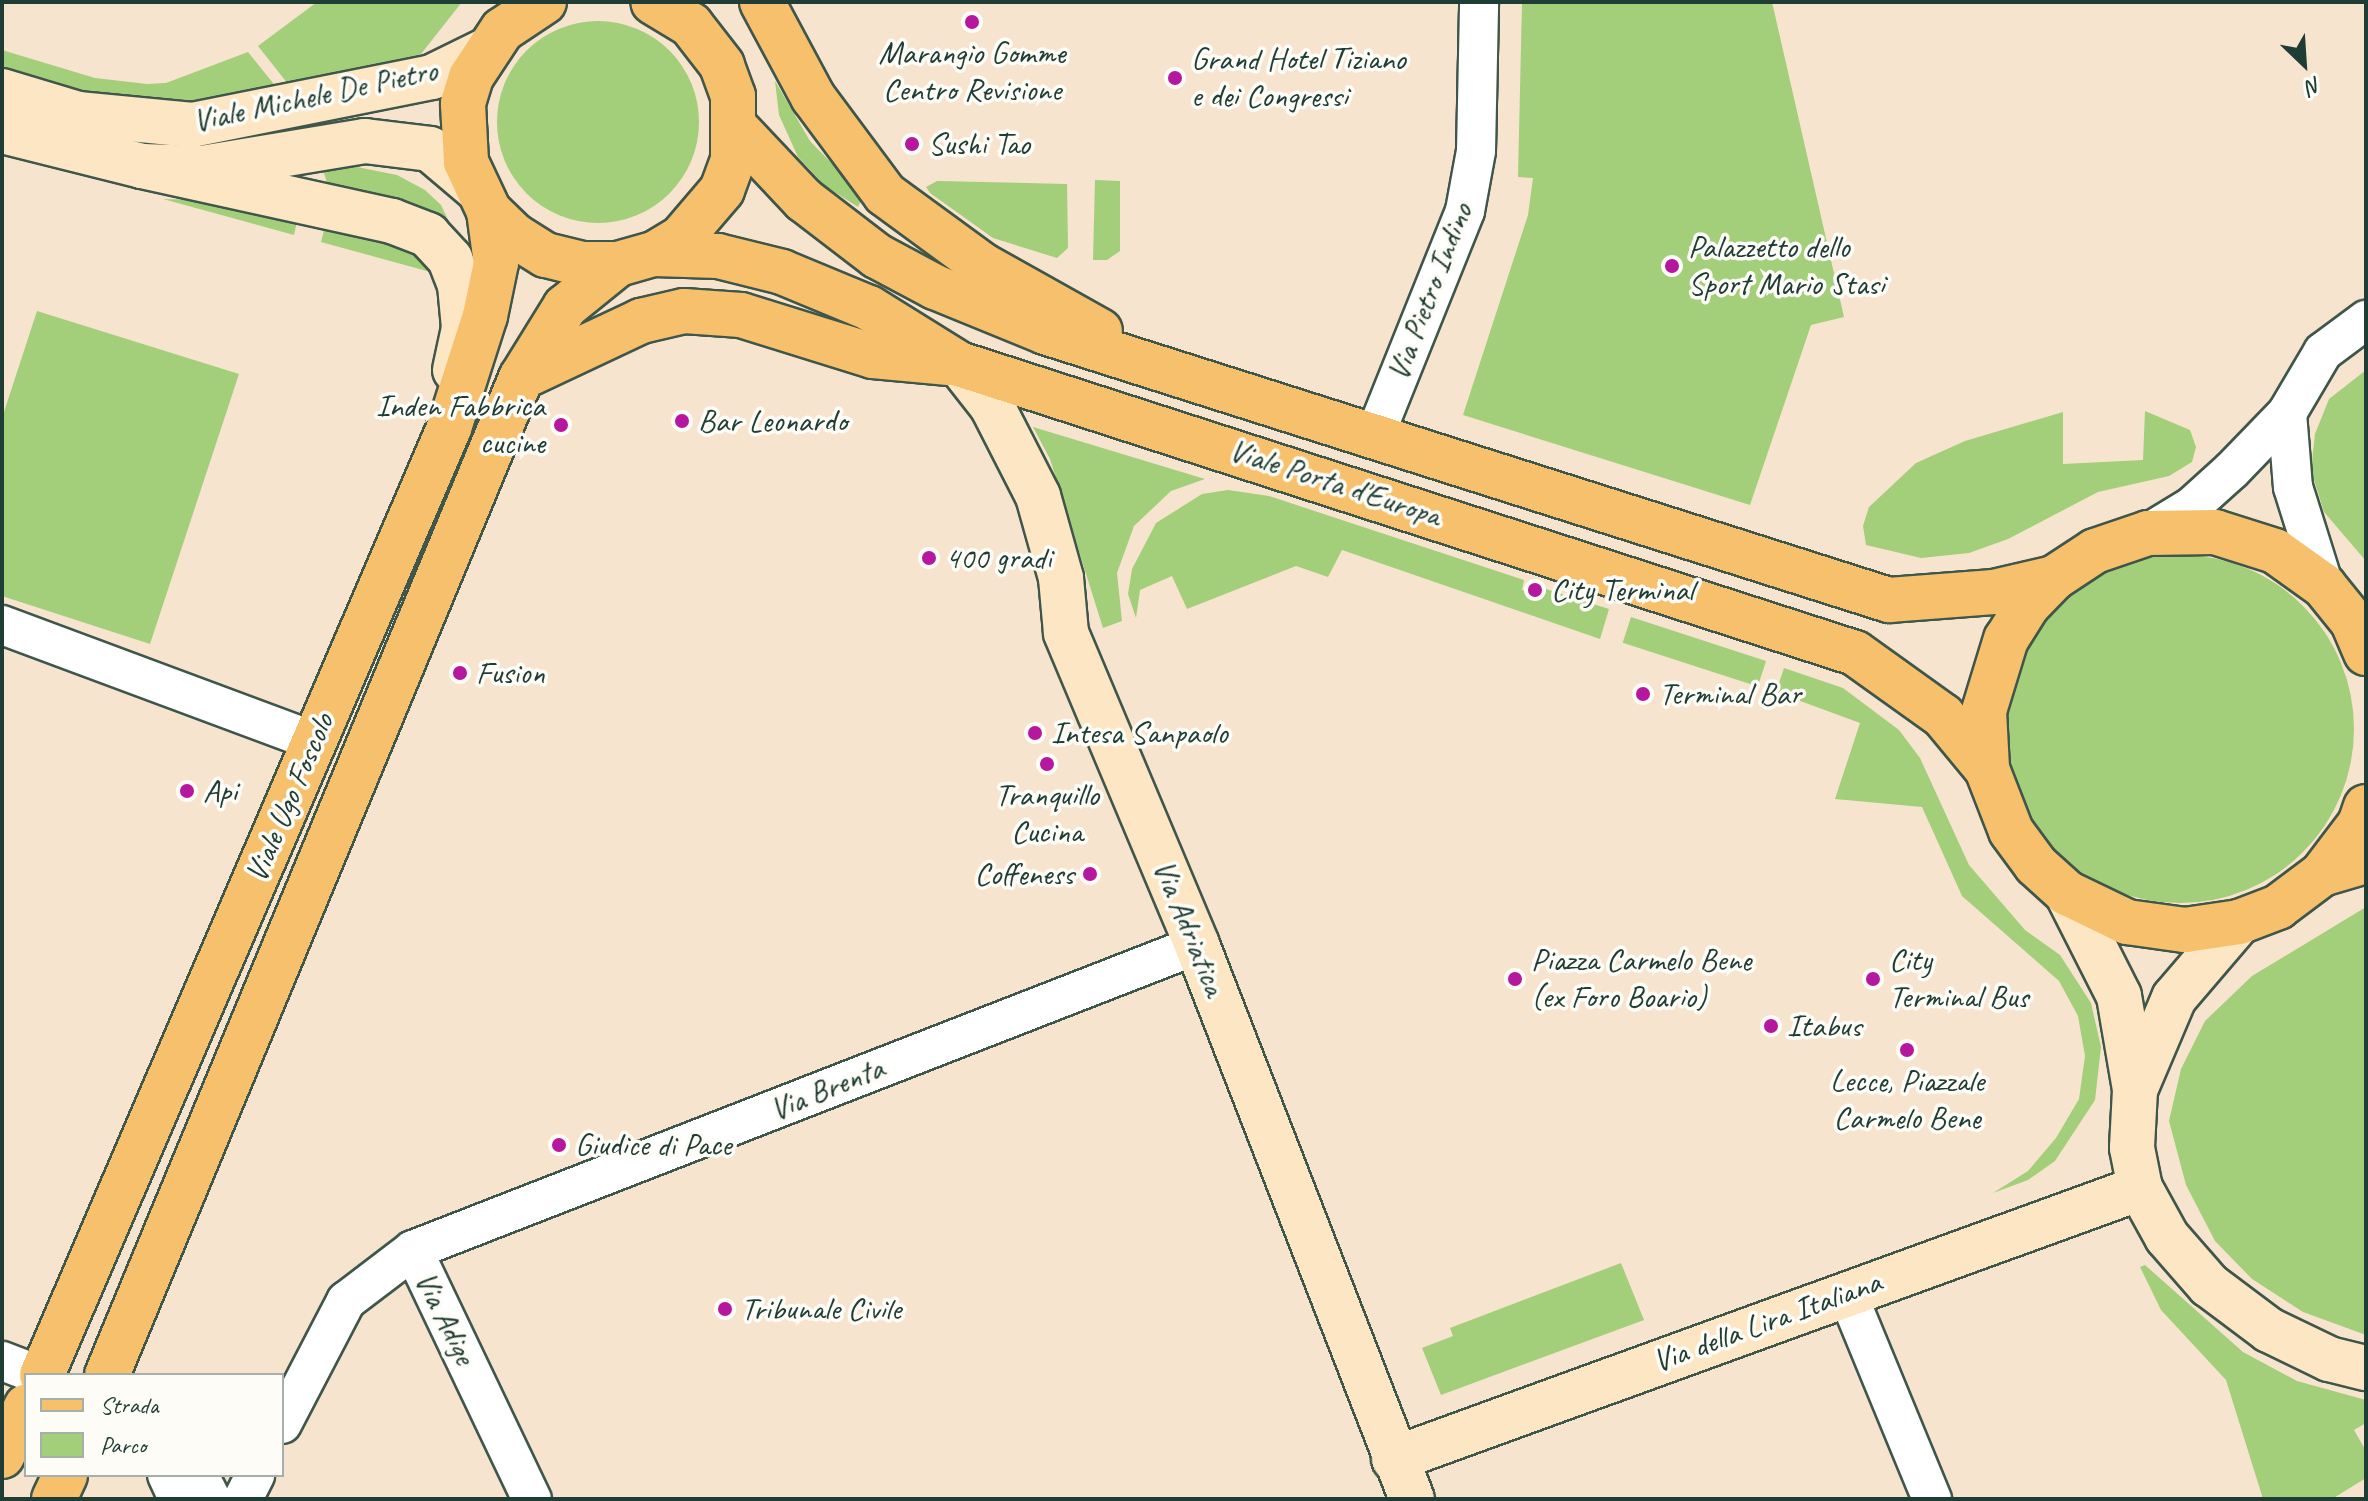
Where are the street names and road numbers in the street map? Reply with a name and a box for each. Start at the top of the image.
street label: Viale Michele De Pietro [189,51,441,141]
street label: Via Pietro Indino [1379,198,1481,386]
street label: Viale Porta d'Europa [1225,431,1445,535]
street label: Viale Ugo Foscolo [237,708,343,888]
street label: Via Adriatica [1144,854,1234,1002]
street label: Via Brenta [765,1049,889,1129]
street label: Via della Lira Italiana [1648,1263,1886,1381]
street label: Via Adige [406,1265,484,1371]

